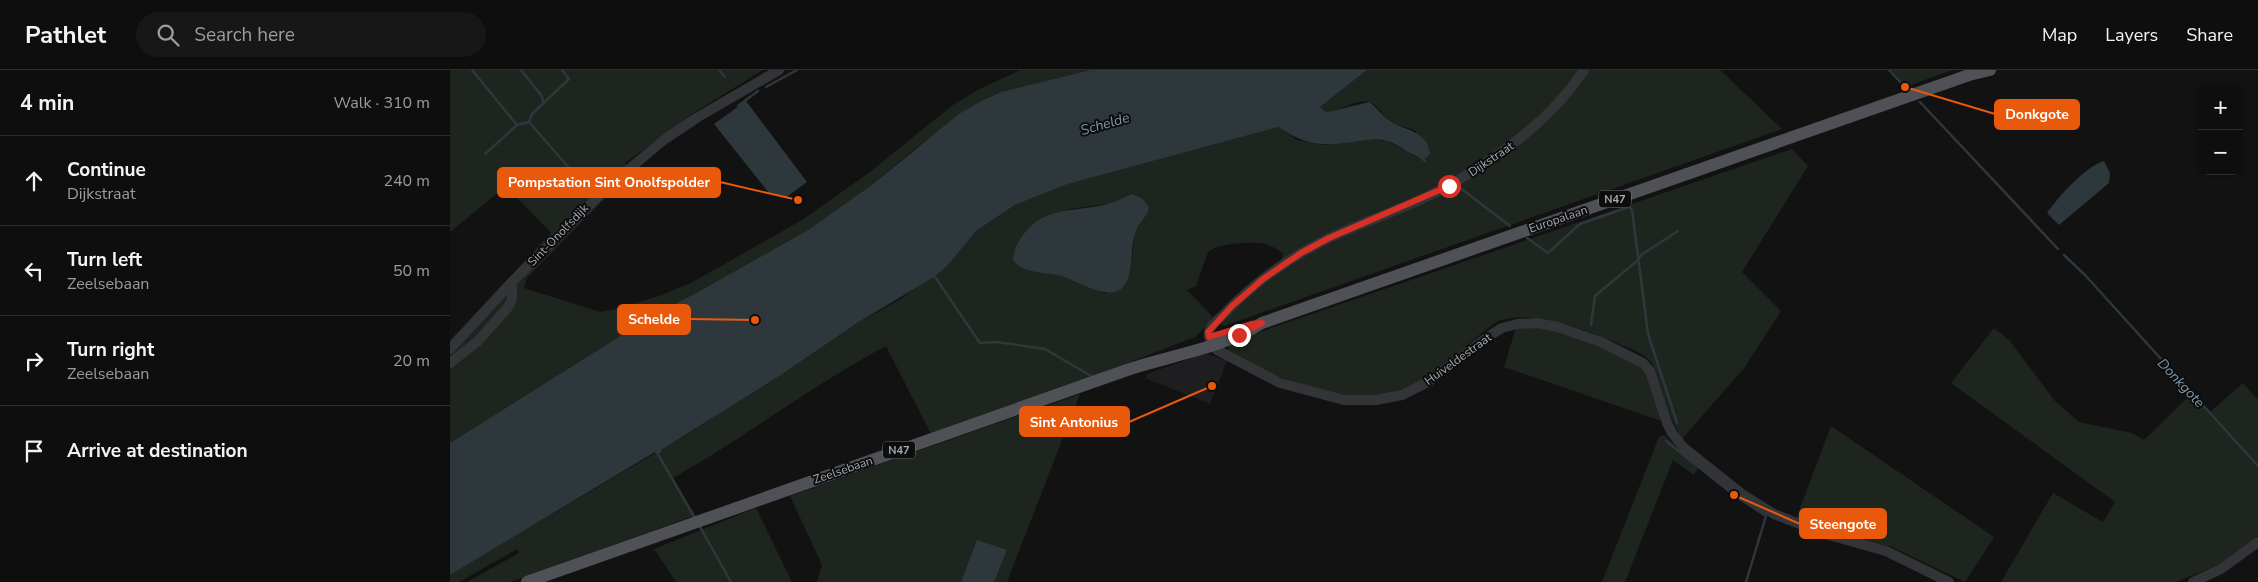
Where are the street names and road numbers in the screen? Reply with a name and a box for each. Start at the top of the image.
street label: Dijkstraat [1465,138,1517,180]
road number: N47 [1599,190,1631,208]
street label: Sint-Onolfsdijk [524,200,592,270]
street label: Europalaan [1527,201,1589,237]
street label: Huiveldestraat [1421,329,1495,389]
road number: N47 [883,442,915,458]
street label: Zeelsebaan [811,452,875,488]

